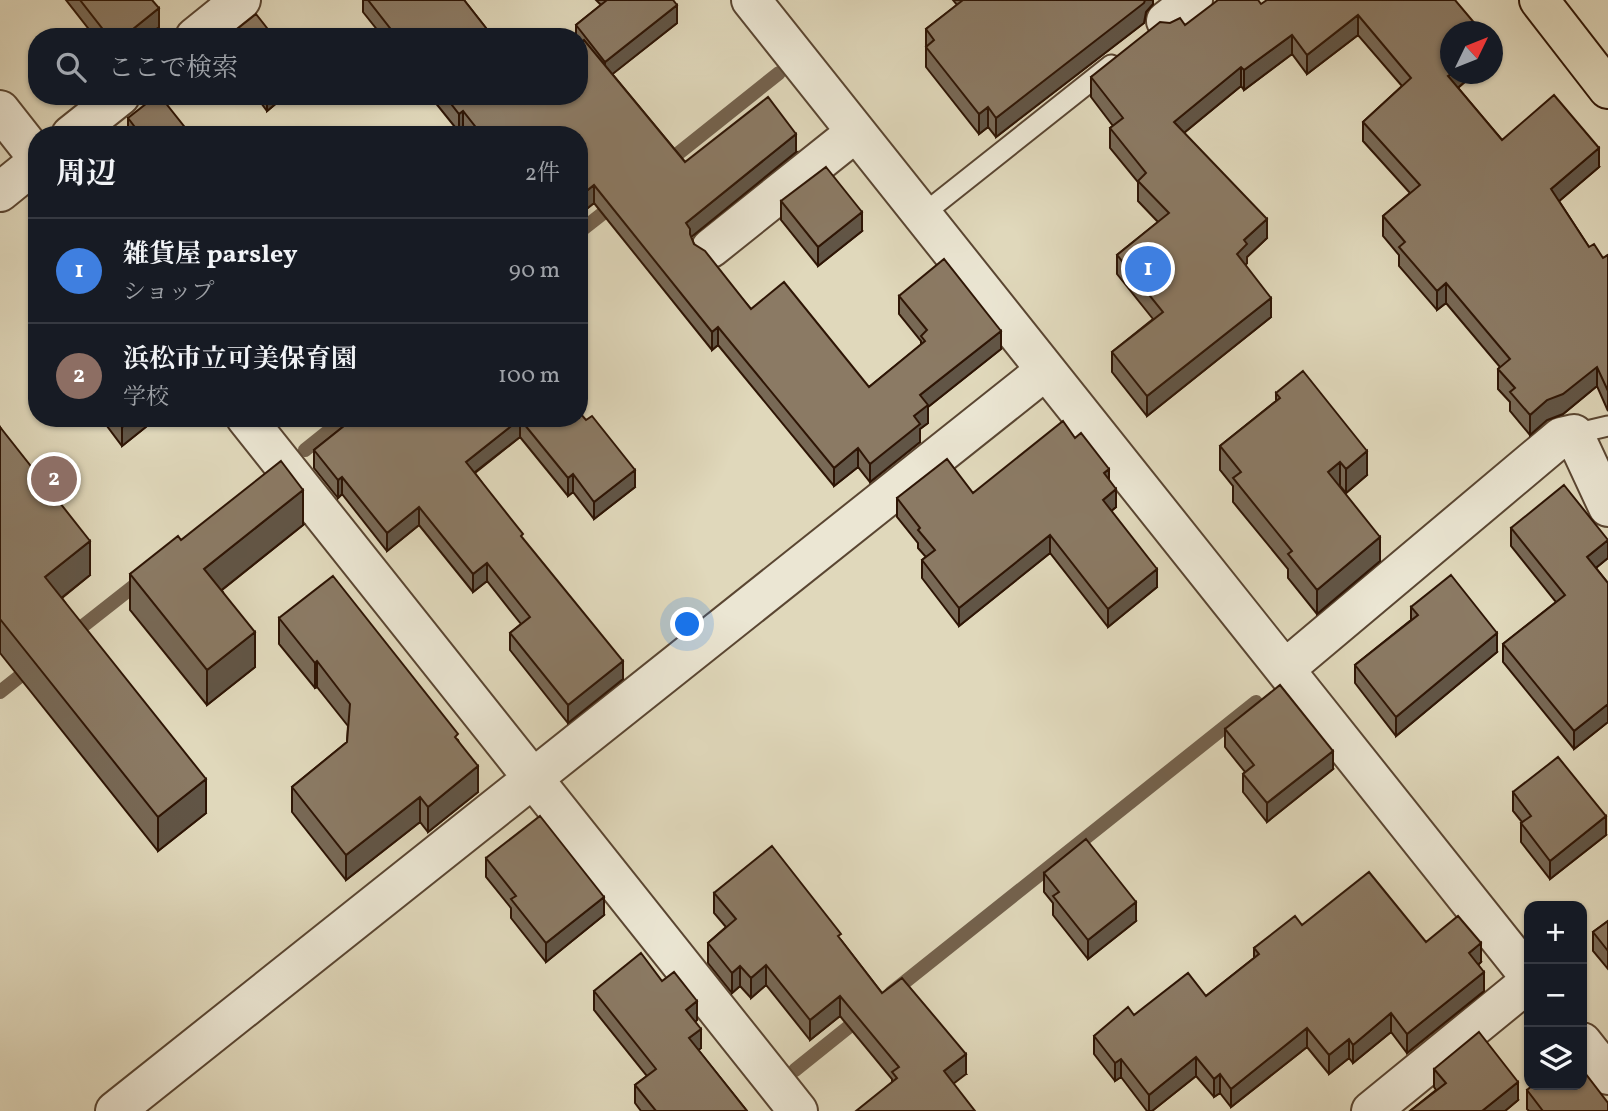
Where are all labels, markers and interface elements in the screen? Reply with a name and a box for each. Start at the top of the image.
north arrow [1440,21,1503,84]
search box [28,28,588,105]
icon: search [52,48,90,86]
text: ここで検索 [108,51,238,87]
text: 周辺 [56,154,116,196]
text: 2件 [525,158,560,190]
text: 雑貨屋 parsley [123,237,298,273]
pin: 1 [1125,243,1171,295]
text: 1 [74,255,84,287]
text: 90 m [509,255,560,287]
text: ショップ [123,277,215,309]
text: 浜松市立可美保育園 [123,342,357,378]
text: 2 [73,360,85,392]
text: 100 m [498,360,560,392]
text: 学校 [123,382,169,414]
pin: 2 [31,453,77,505]
your location [670,607,704,641]
map controls [1524,901,1587,1090]
button: + [1524,901,1587,964]
button: − [1524,964,1587,1027]
button: layers [1524,1027,1587,1090]

